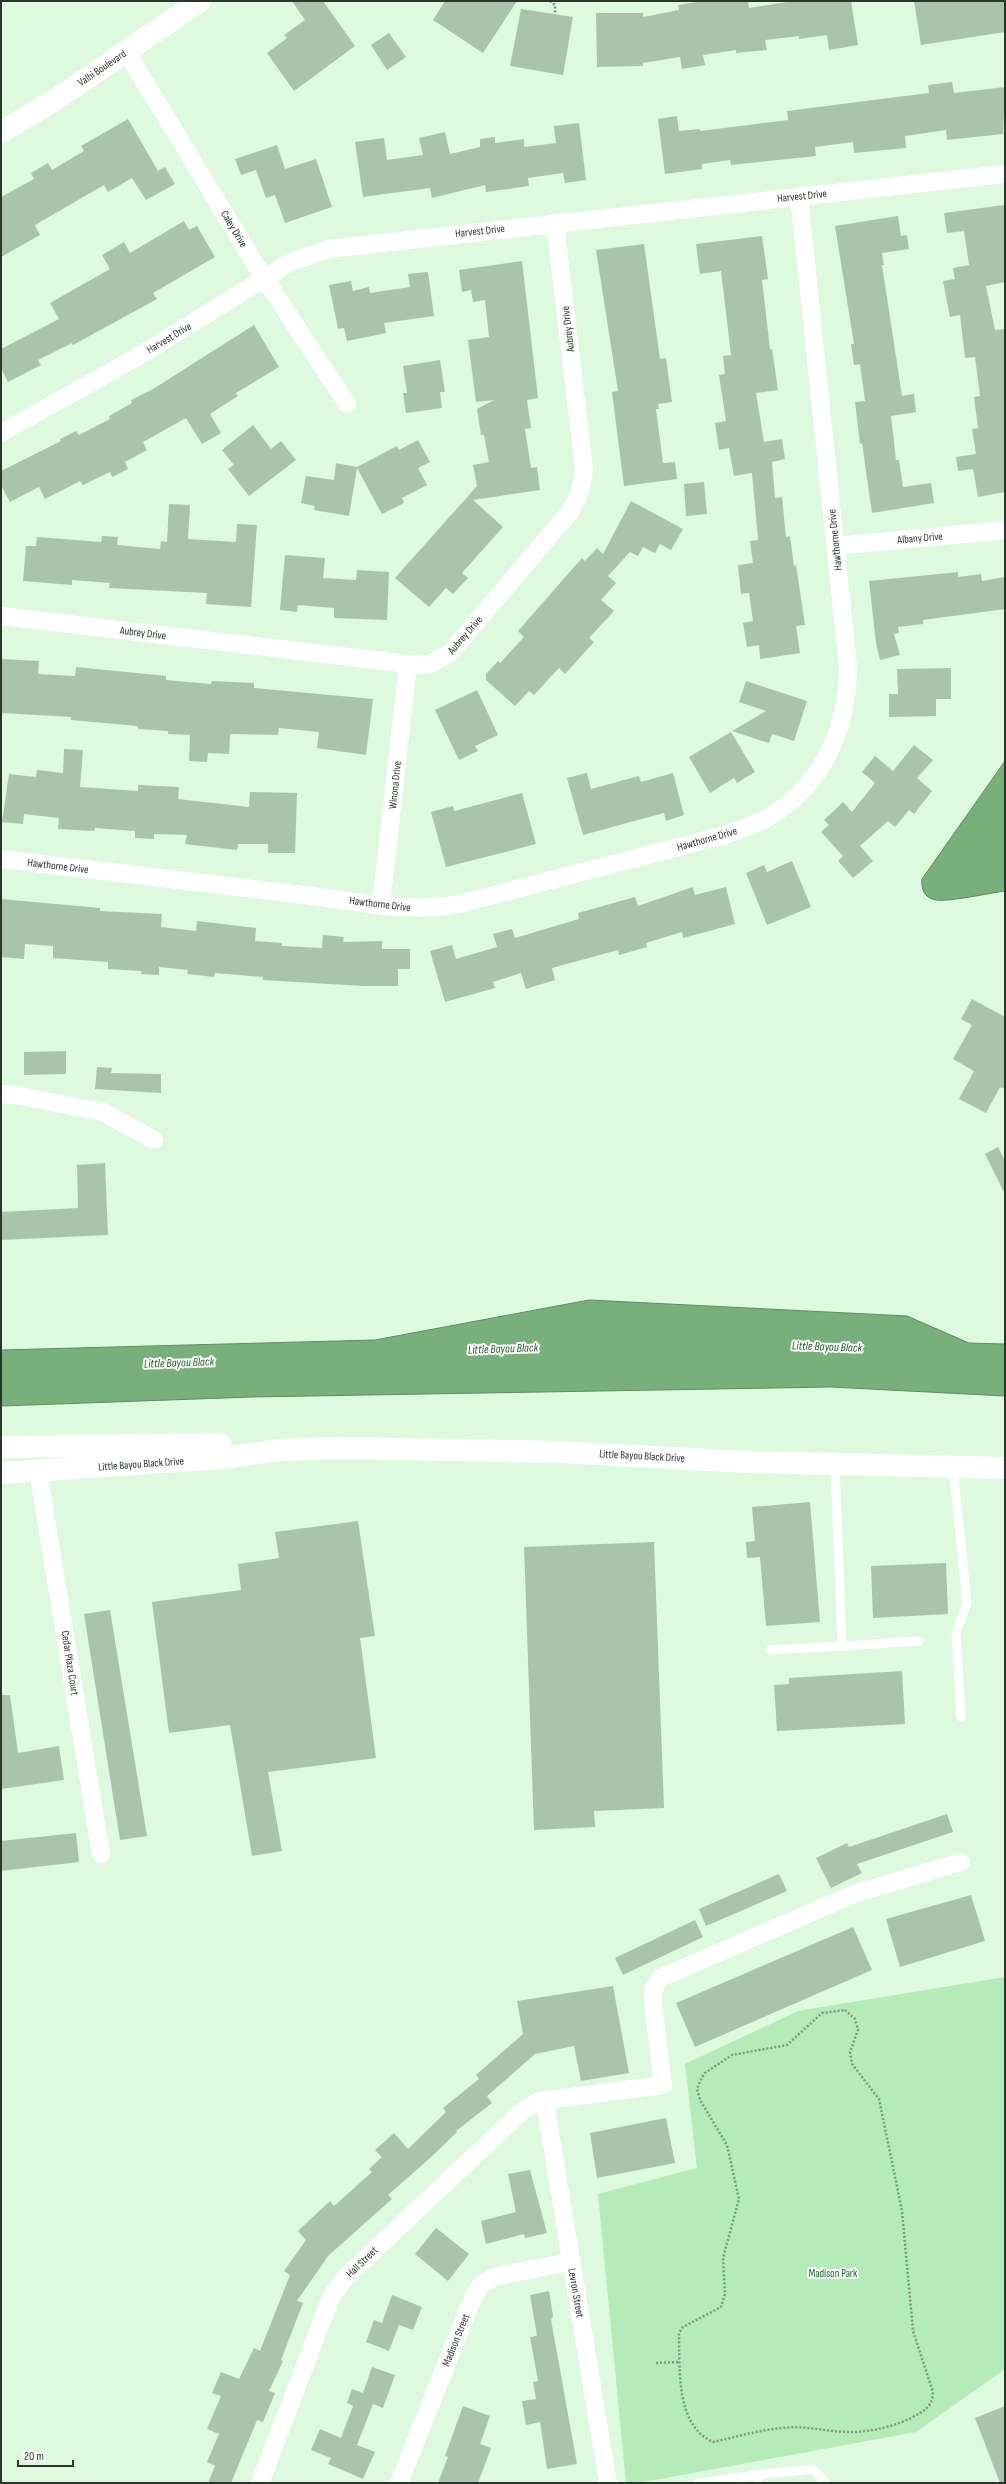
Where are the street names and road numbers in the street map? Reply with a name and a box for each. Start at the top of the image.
street label: Valhi Boulevard [75,47,129,89]
street label: Harvest Drive [776,187,828,205]
street label: Caley Drive [218,208,250,250]
street label: Harvest Drive [454,222,506,240]
street label: Aubrey Drive [559,305,577,354]
street label: Harvest Drive [144,320,194,356]
street label: Hawthorne Drive [825,509,845,571]
street label: Albany Drive [896,530,943,547]
street label: Aubrey Drive [444,613,485,658]
street label: Aubrey Drive [118,624,167,642]
street label: Winona Drive [386,760,404,810]
street label: Hawthorne Drive [675,824,739,854]
street label: Hawthorne Drive [27,856,89,876]
street label: Hawthorne Drive [349,894,411,914]
street label: Little Bayou Black Drive [599,1447,685,1465]
street label: Little Bayou Black Drive [98,1455,184,1473]
street label: Cedar Plaza Court [58,1630,82,1697]
street label: Hall Street [344,2243,381,2280]
street label: Levron Street [565,2267,587,2319]
street label: Madison Street [440,2311,473,2368]

